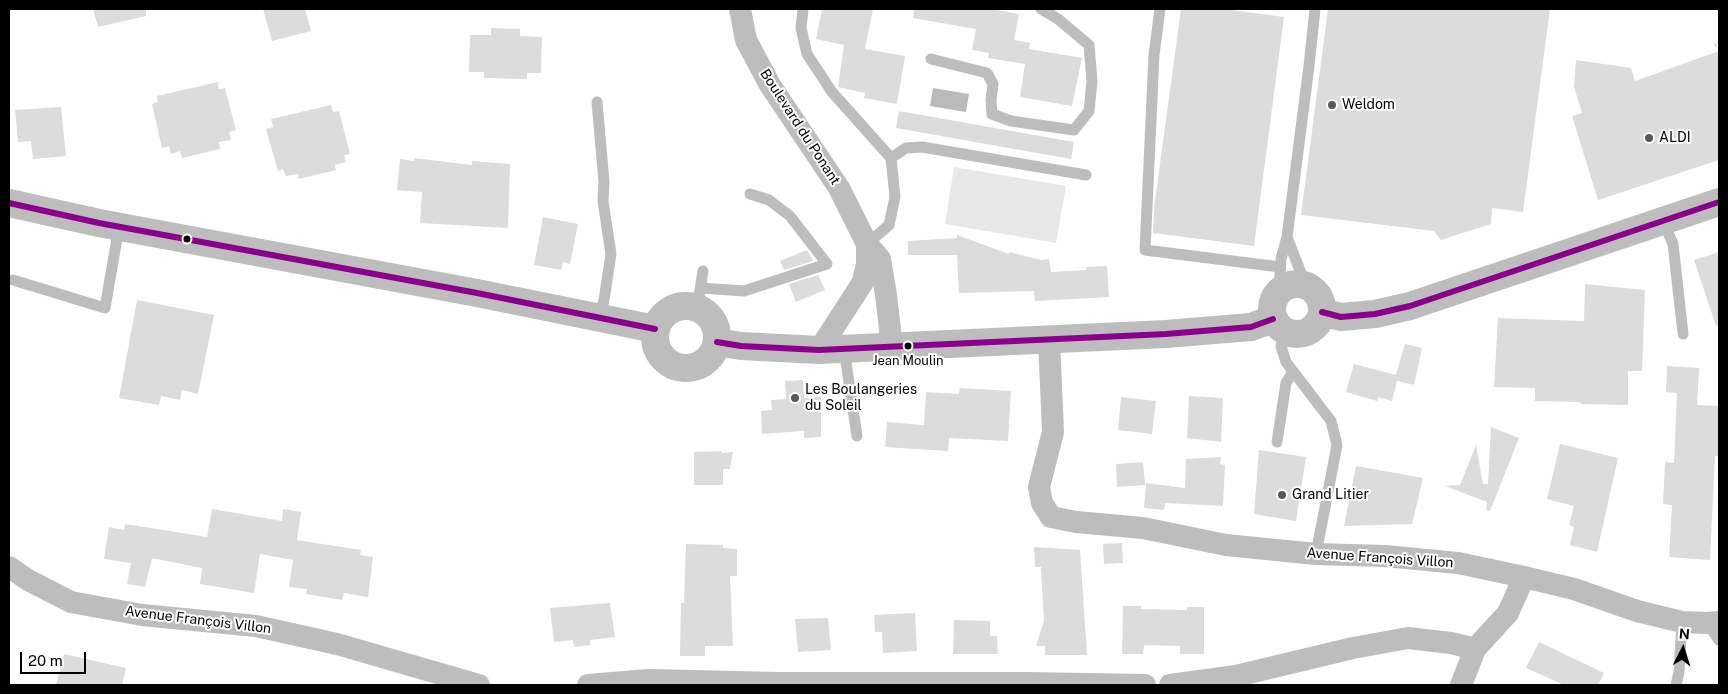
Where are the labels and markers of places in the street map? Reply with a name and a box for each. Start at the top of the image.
place label: Weldom [1342,97,1395,113]
marker: Weldom [1326,99,1338,111]
place label: ALDI [1659,130,1691,146]
marker: ALDI [1643,132,1655,144]
unlabelled marker [182,234,192,244]
marker: Jean Moulin [903,341,913,351]
place label: Jean Moulin [872,353,944,369]
place label: Les Boulangeries du Soleil [805,382,917,414]
marker: Les Boulangeries du Soleil [789,392,801,404]
place label: Grand Litier [1292,487,1369,503]
marker: Grand Litier [1276,489,1288,501]

